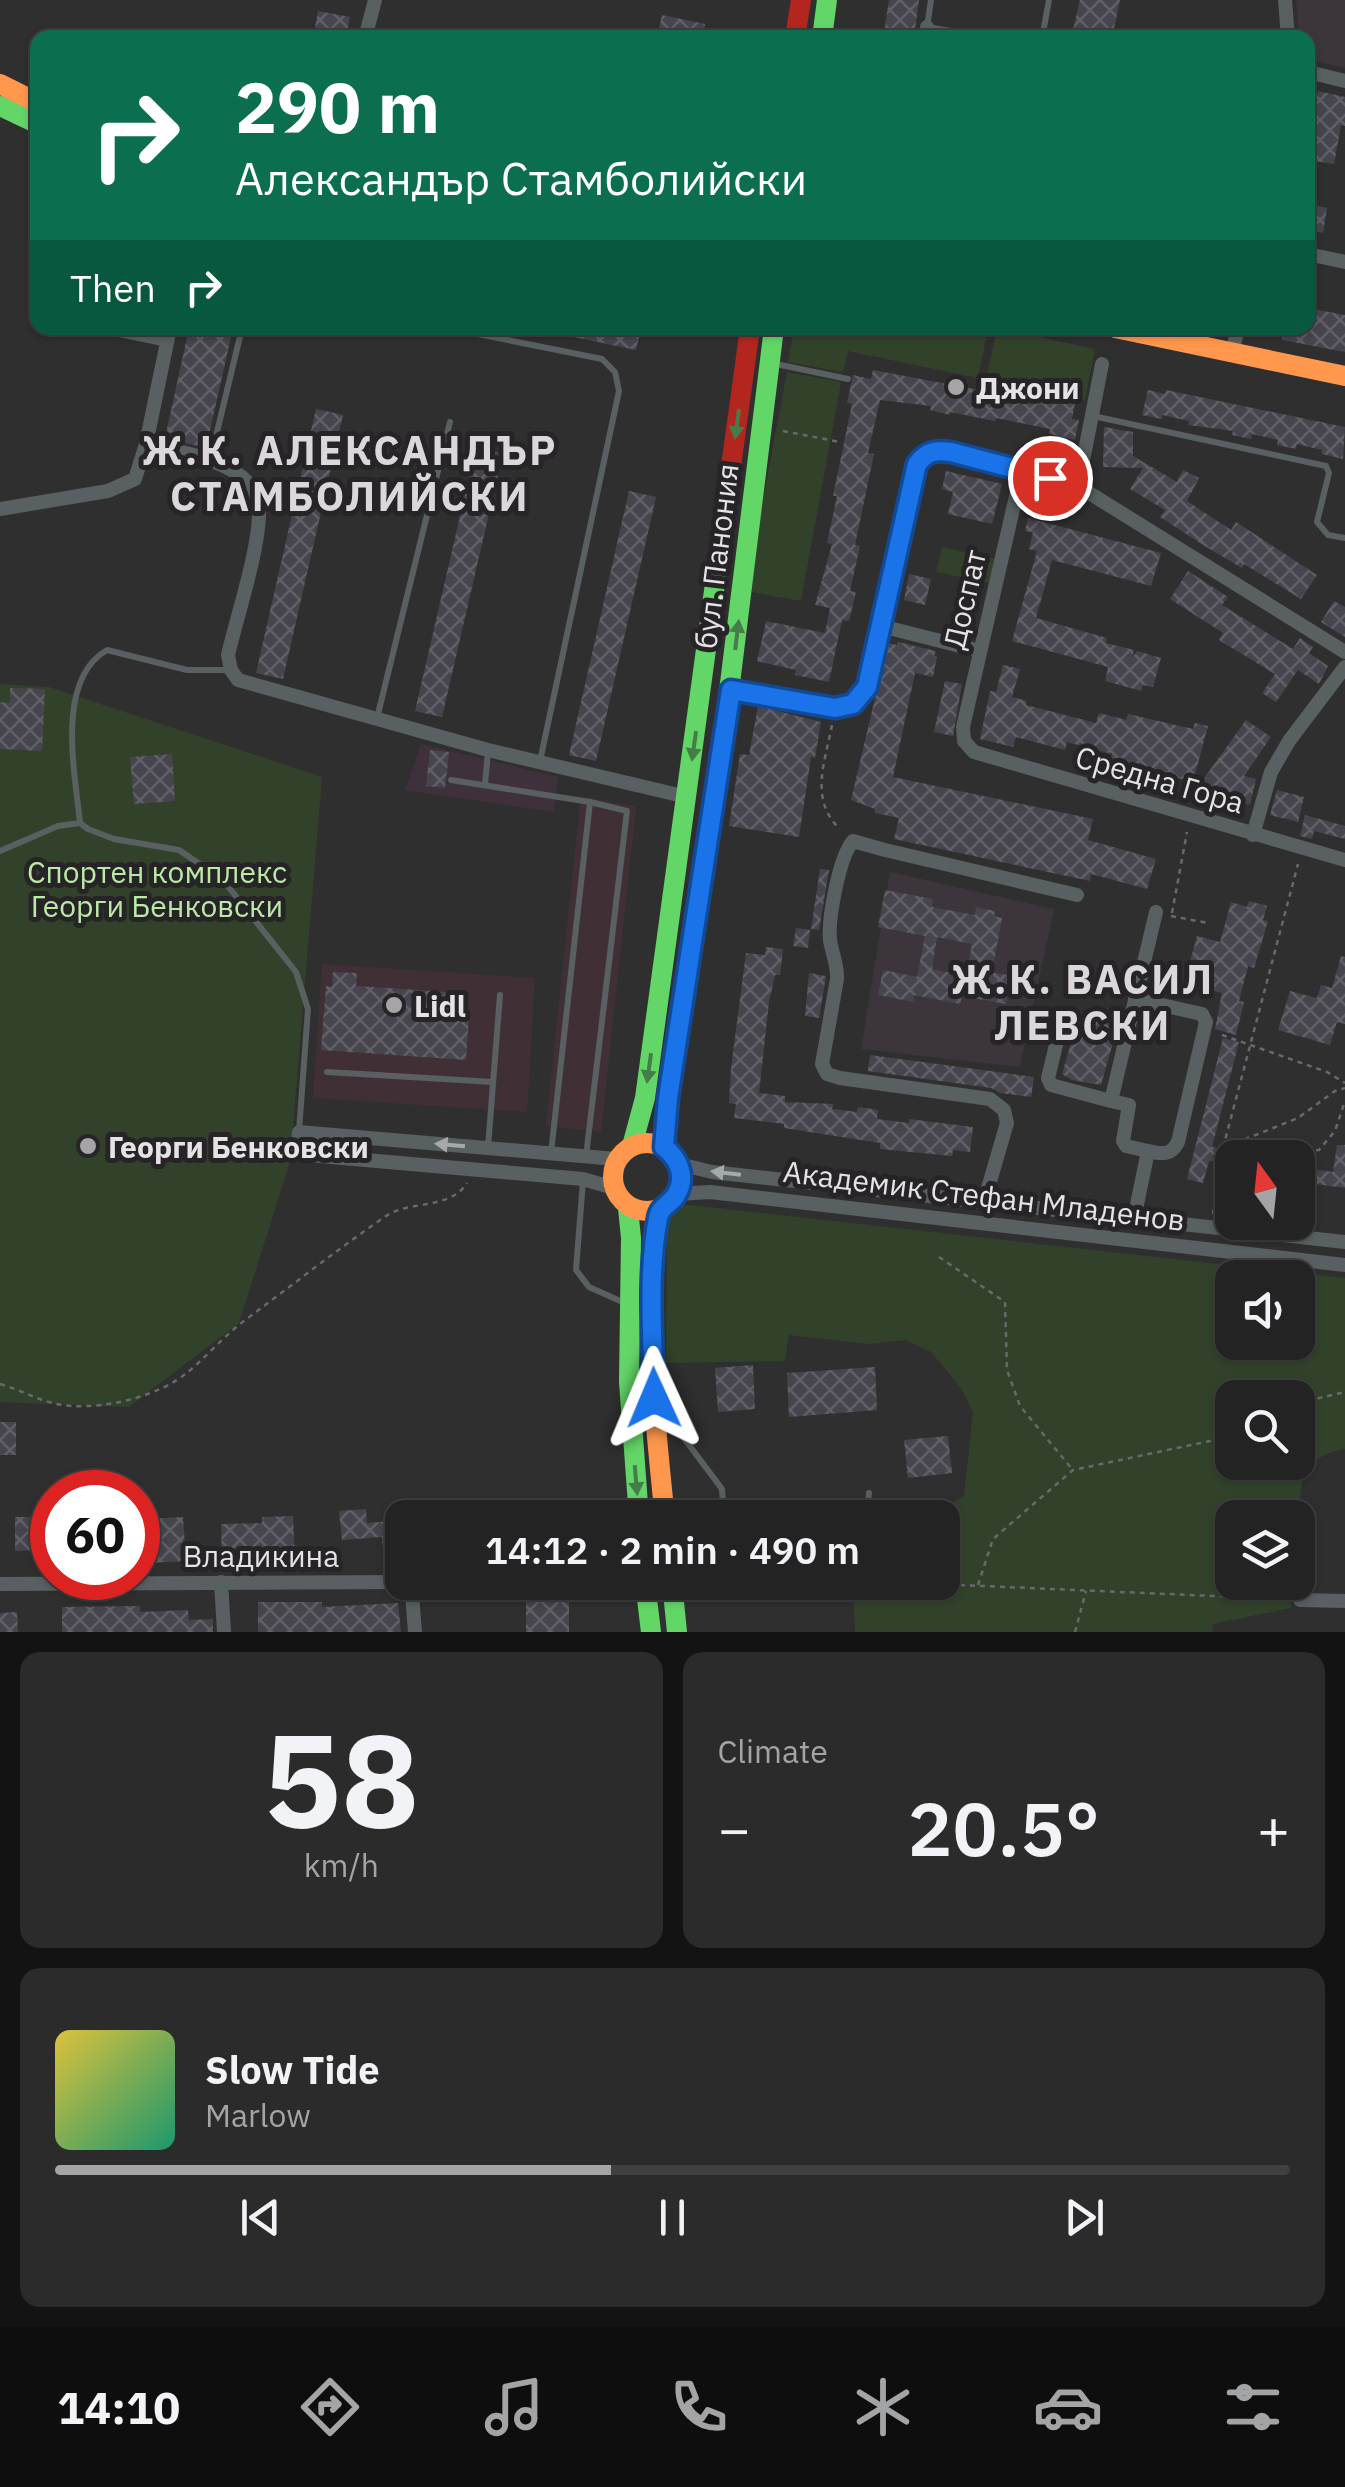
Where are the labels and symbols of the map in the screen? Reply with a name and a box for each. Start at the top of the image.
place label: Джони [976,368,1080,407]
marker: Джони [945,376,967,398]
one-way arrow [729,409,745,440]
district label: Ж.К. АЛЕКСАНДЪР СТАМБОЛИЙСКИ [142,424,558,522]
pin [1008,436,1093,521]
street label: бул. Панония [685,461,747,651]
street label: Доспат [934,546,994,652]
one-way arrow [729,619,745,651]
one-way arrow [686,731,702,763]
street label: Средна Гора [1071,736,1249,822]
park label: Спортен комплекс Георги Бенковски [27,852,287,925]
district label: Ж.К. ВАСИЛ ЛЕВСКИ [951,953,1215,1051]
place label: Lidl [414,986,466,1025]
marker: Lidl [383,994,405,1016]
one-way arrow [641,1053,657,1084]
place label: Георги Бенковски [108,1127,369,1166]
marker: Георги Бенковски [77,1135,99,1157]
one-way arrow [433,1136,465,1152]
north arrow [1215,1140,1315,1240]
street label: Академик Стефан Младенов [781,1151,1187,1239]
one-way arrow [710,1165,742,1181]
position arrow [602,1346,706,1450]
one-way arrow [628,1464,644,1496]
speed limit sign: 60 [30,1470,160,1600]
street label: Владикина [183,1536,339,1575]

